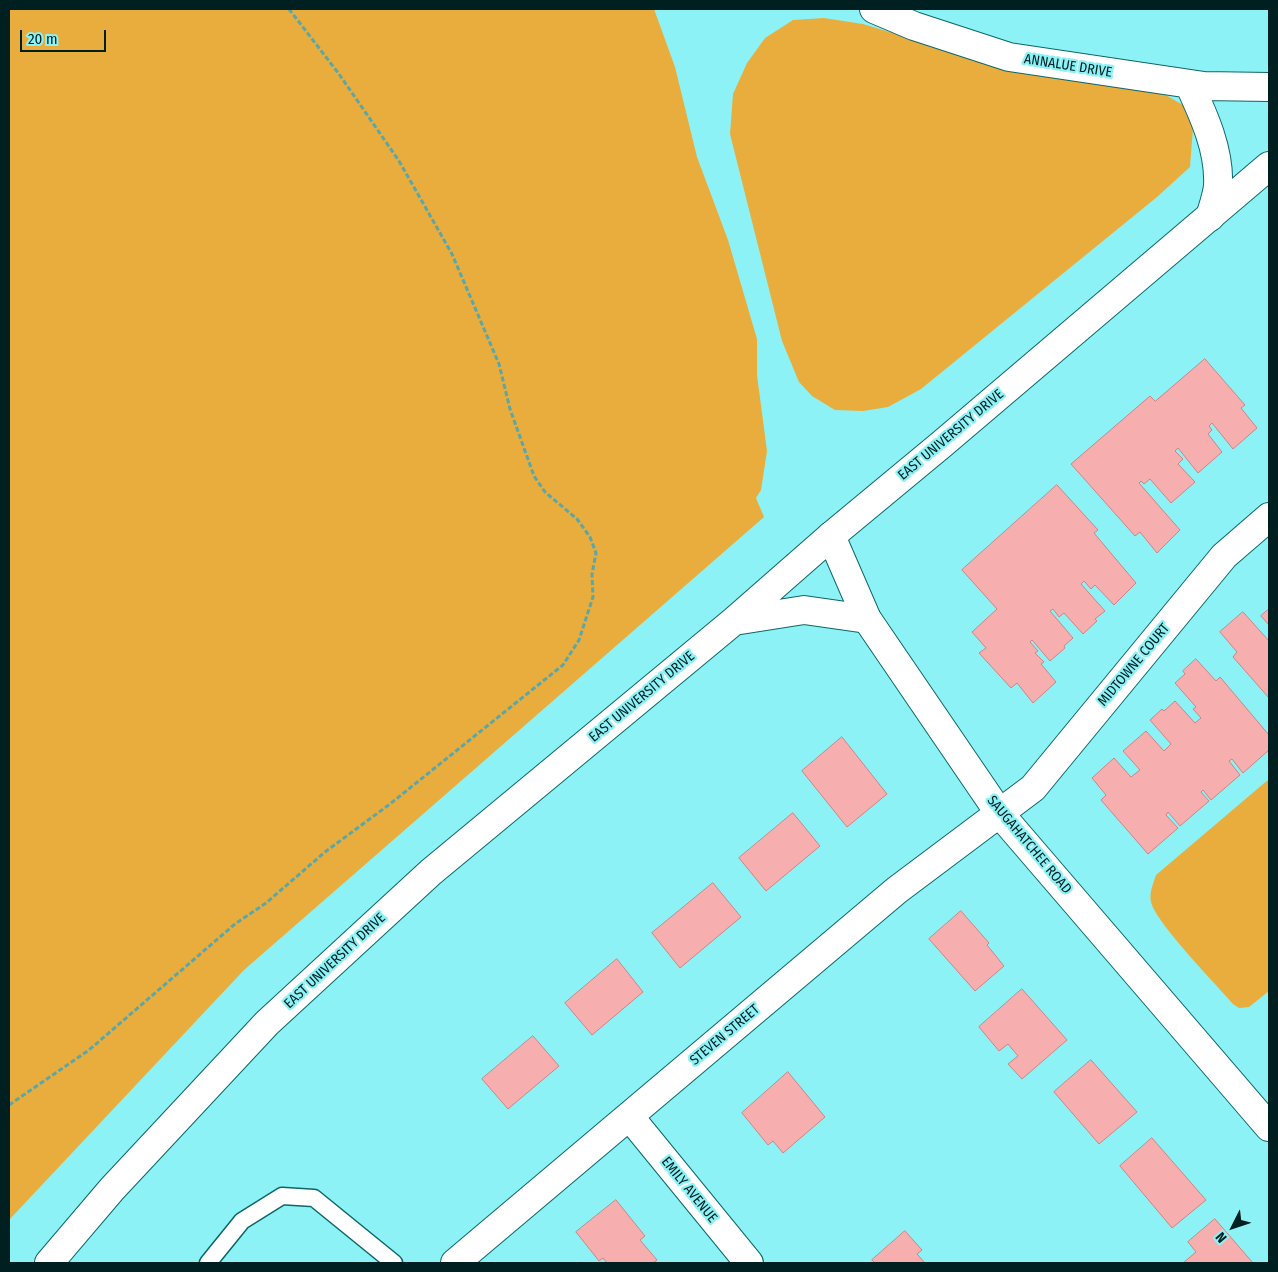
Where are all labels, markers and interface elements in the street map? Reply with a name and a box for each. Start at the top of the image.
scale bar [22,20,109,52]
text: 20 m [28,30,58,48]
street label: ANNALUE DRIVE [1023,51,1113,81]
street label: EAST UNIVERSITY DRIVE [895,386,1007,484]
street label: MIDTOWNE COURT [1095,620,1173,710]
street label: EAST UNIVERSITY DRIVE [586,648,698,746]
street label: SAUGAHATCHEE ROAD [983,793,1075,897]
street label: EAST UNIVERSITY DRIVE [281,910,389,1012]
street label: STEVEN STREET [687,1001,763,1069]
street label: EMILY AVENUE [657,1154,721,1226]
north arrow [1208,1202,1258,1252]
text: N [1212,1228,1230,1246]

